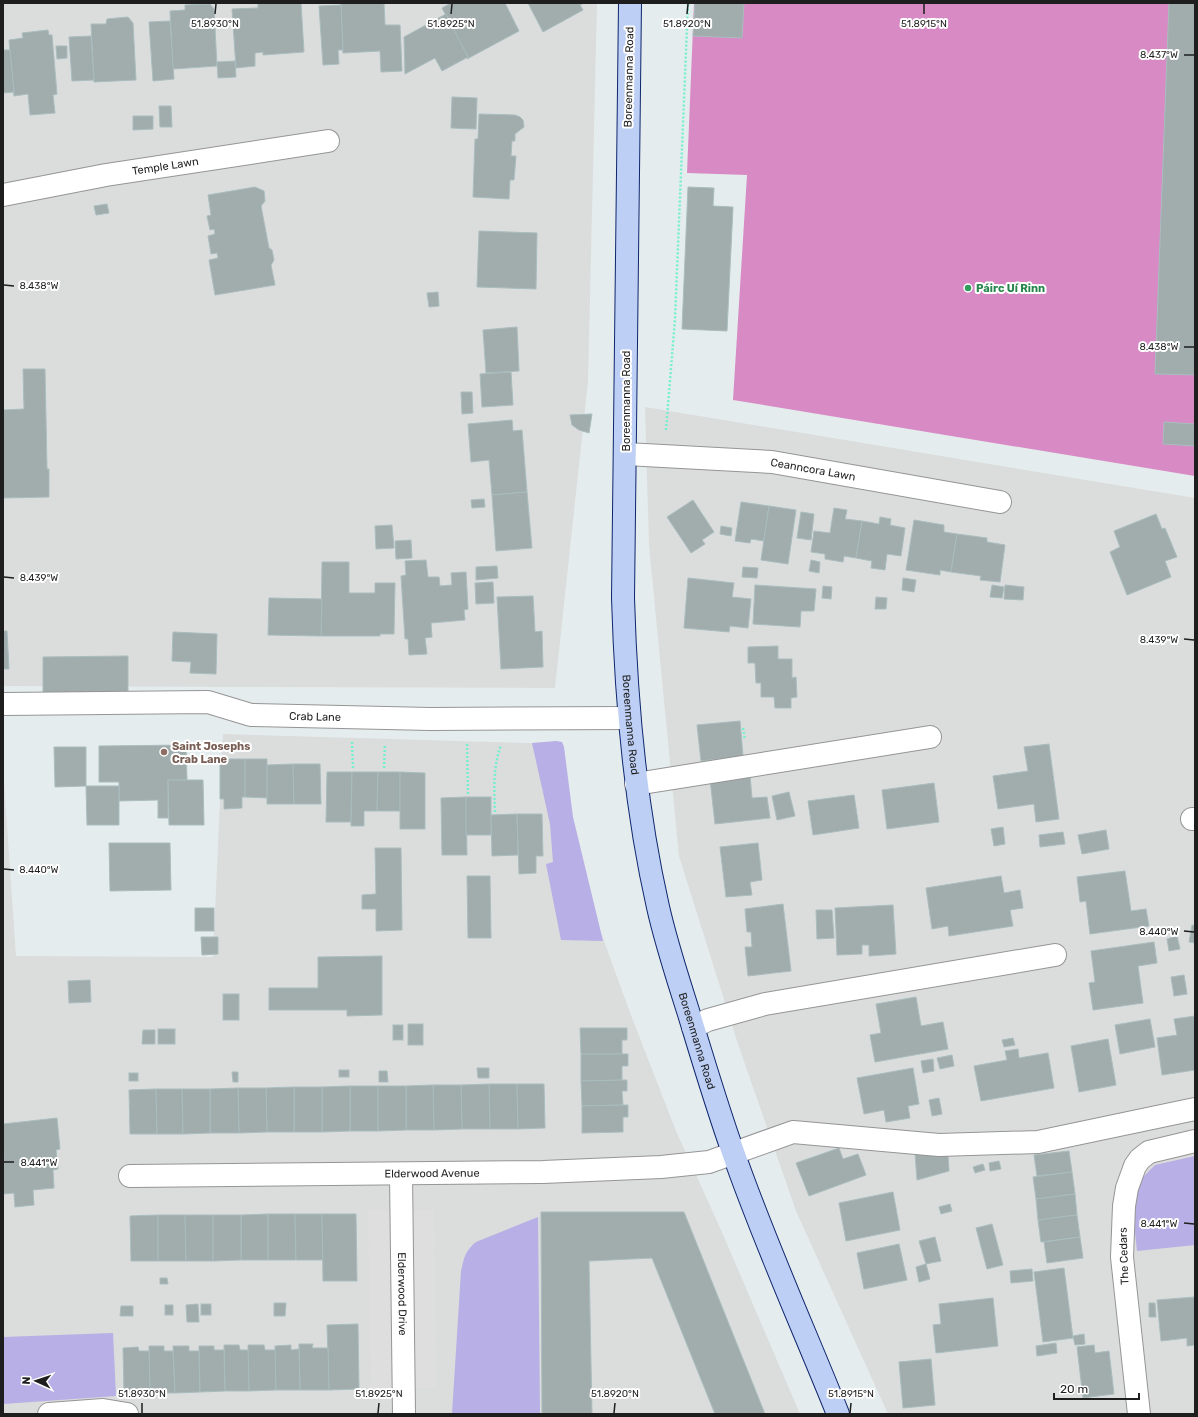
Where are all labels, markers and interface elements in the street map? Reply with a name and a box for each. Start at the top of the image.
text: 51.8930°N [191,18,239,30]
text: 51.8925°N [427,18,475,30]
text: 51.8920°N [663,18,711,30]
text: 51.8915°N [901,18,947,30]
street label: Boreenmanna Road [622,27,636,127]
text: 8.437°W [1140,49,1178,61]
street label: Temple Lawn [131,154,200,177]
text: 8.438°W [19,280,59,292]
place label: Páirc Uí Rinn [976,282,1045,295]
marker: Páirc Uí Rinn [963,283,973,293]
text: 8.438°W [1139,341,1179,353]
street label: Boreenmanna Road [620,351,633,451]
street label: Ceanncora Lawn [770,455,857,483]
text: 8.439°W [20,572,58,584]
text: 8.439°W [1140,634,1178,646]
street label: Boreenmanna Road [620,674,642,776]
street label: Crab Lane [289,709,341,724]
place label: Saint Josephs Crab Lane [172,740,250,766]
marker: Saint Josephs Crab Lane [159,747,169,757]
text: 8.440°W [19,864,59,876]
text: 8.440°W [1139,926,1179,938]
street label: Boreenmanna Road [676,991,718,1091]
text: 8.441°W [20,1157,58,1169]
street label: Elderwood Avenue [384,1166,480,1180]
text: 8.441°W [1140,1218,1178,1230]
street label: The Cedars [1116,1227,1132,1285]
street label: Elderwood Drive [395,1252,410,1336]
north arrow [16,1361,56,1401]
scale bar [1054,1375,1139,1401]
text: N [20,1376,33,1385]
text: 20 m [1060,1382,1088,1396]
text: 51.8930°N [118,1388,166,1400]
text: 51.8925°N [355,1388,403,1400]
text: 51.8920°N [591,1388,639,1400]
text: 51.8915°N [828,1388,874,1400]

